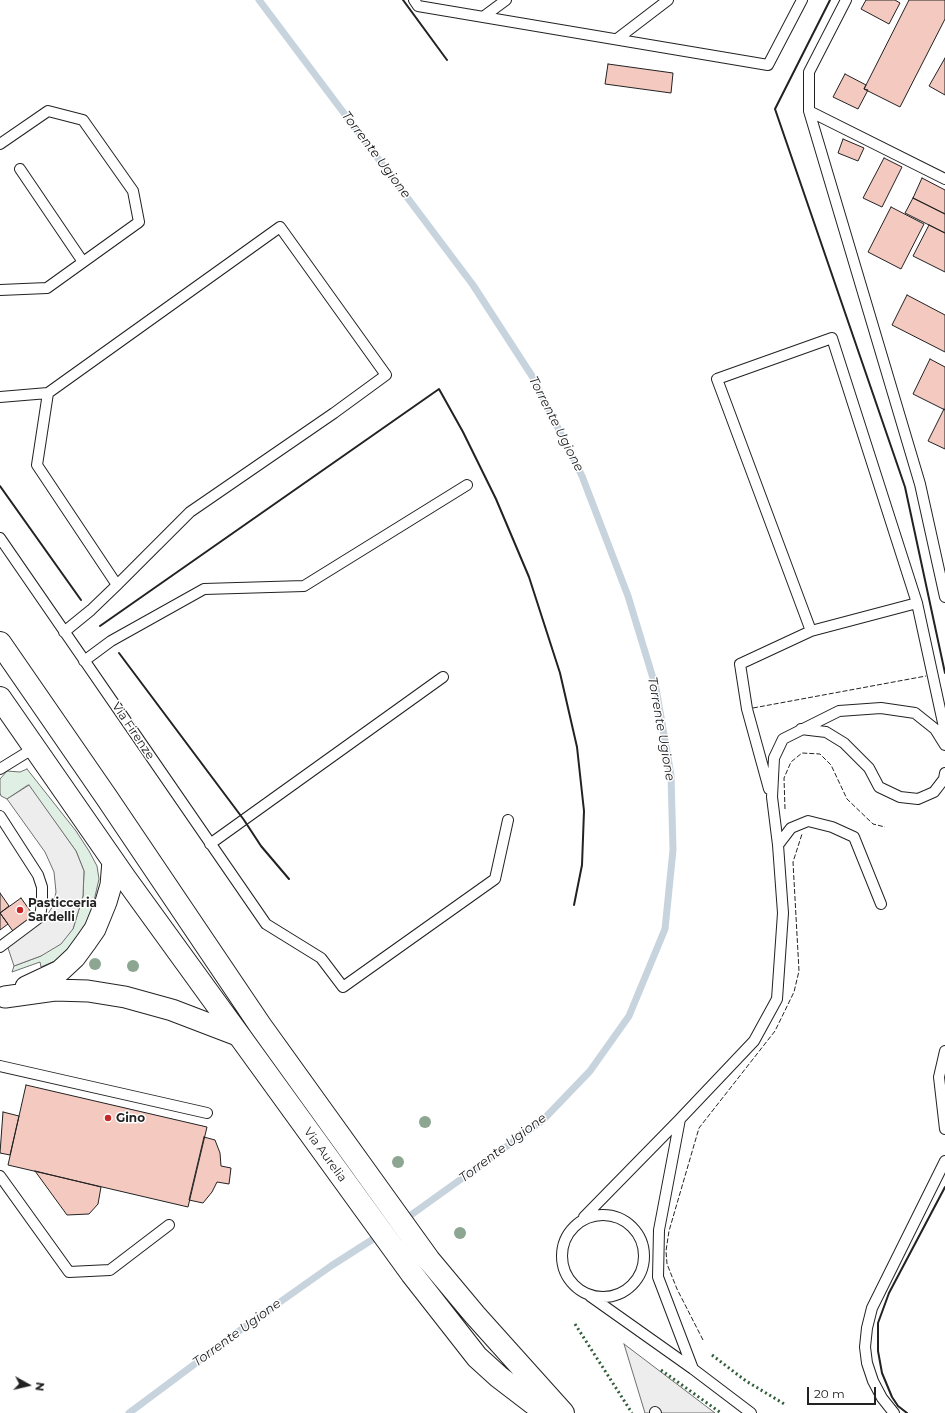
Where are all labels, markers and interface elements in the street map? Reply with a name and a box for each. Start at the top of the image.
water label: Torrente Ugione [338,108,414,202]
water label: Torrente Ugione [525,374,587,474]
water label: Torrente Ugione [644,676,678,782]
street label: Via Firenze [109,700,157,762]
place label: Pasticceria Sardelli [28,896,97,924]
marker: Pasticceria Sardelli [15,905,25,915]
water label: Torrente Ugione [456,1110,550,1186]
place label: Gino [116,1111,145,1125]
marker: Gino [103,1113,113,1123]
street label: Via Aurelia [300,1125,350,1185]
water label: Torrente Ugione [190,1296,284,1370]
north arrow [8,1365,48,1405]
scale bar [809,1379,878,1405]
text: N [32,1381,47,1392]
text: 20 m [814,1386,845,1401]

